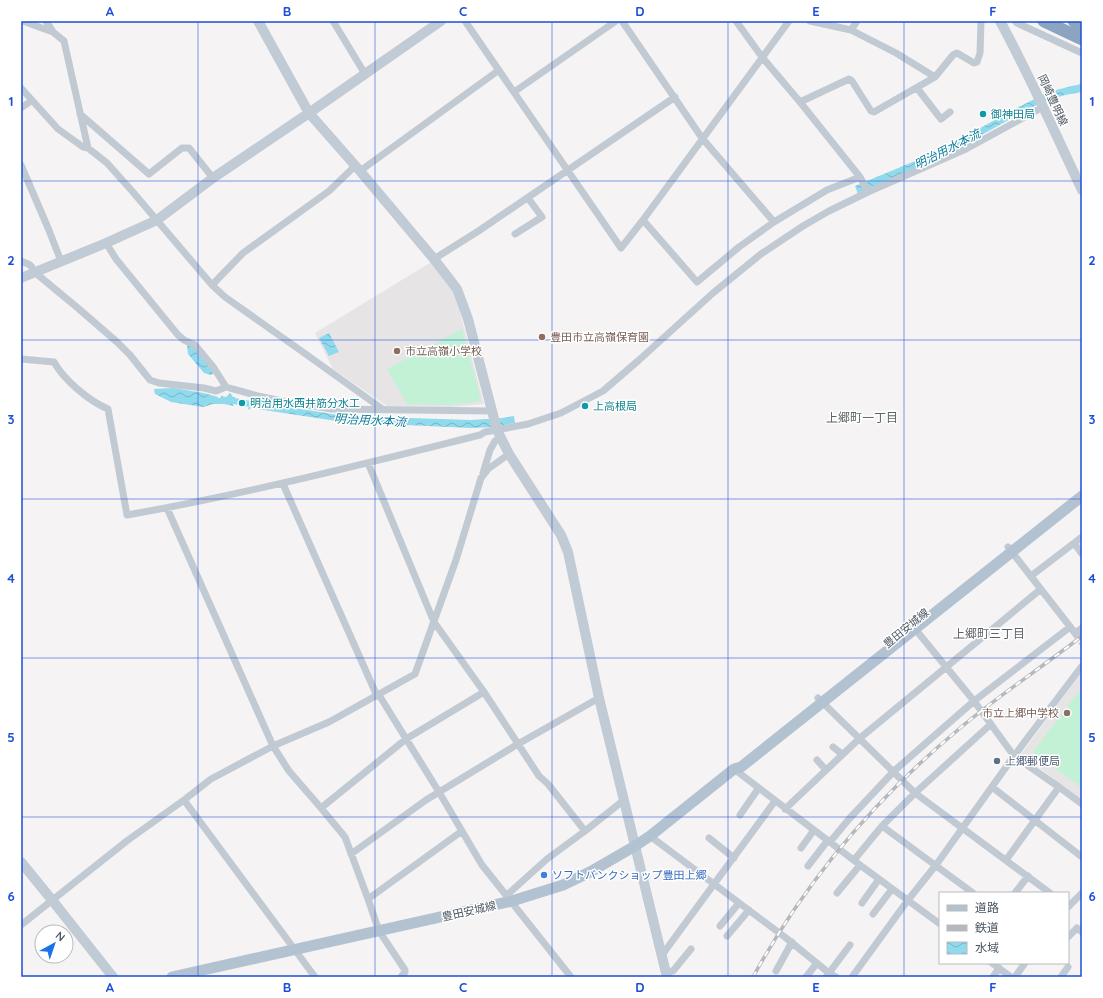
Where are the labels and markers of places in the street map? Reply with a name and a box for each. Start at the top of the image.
place label: 御神田局 [990,107,1035,121]
marker: 御神田局 [978,109,988,119]
place label: 豊田市立高嶺保育園 [550,330,649,344]
marker: 豊田市立高嶺保育園 [537,332,547,342]
place label: 市立高嶺小学校 [405,344,482,358]
marker: 市立高嶺小学校 [392,346,402,356]
place label: 明治用水西井筋分水工 [250,396,360,410]
marker: 明治用水西井筋分水工 [237,398,247,408]
place label: 上高根局 [593,399,637,413]
marker: 上高根局 [580,401,590,411]
place label: 市立上郷中学校 [982,706,1059,720]
marker: 市立上郷中学校 [1062,708,1072,718]
place label: 上郷郵便局 [1005,754,1060,768]
marker: 上郷郵便局 [992,756,1002,766]
place label: ソフトバンクショップ豊田上郷 [552,868,707,882]
marker: ソフトバンクショップ豊田上郷 [539,870,549,880]

